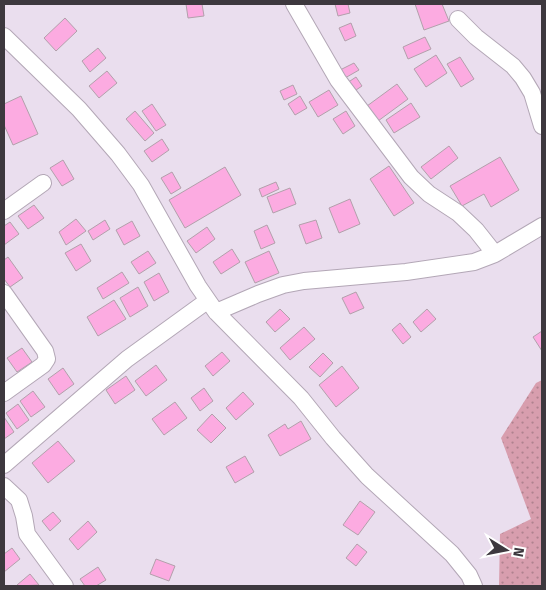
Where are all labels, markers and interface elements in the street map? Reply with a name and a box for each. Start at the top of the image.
north arrow [481,525,531,575]
text: N [509,546,527,558]

